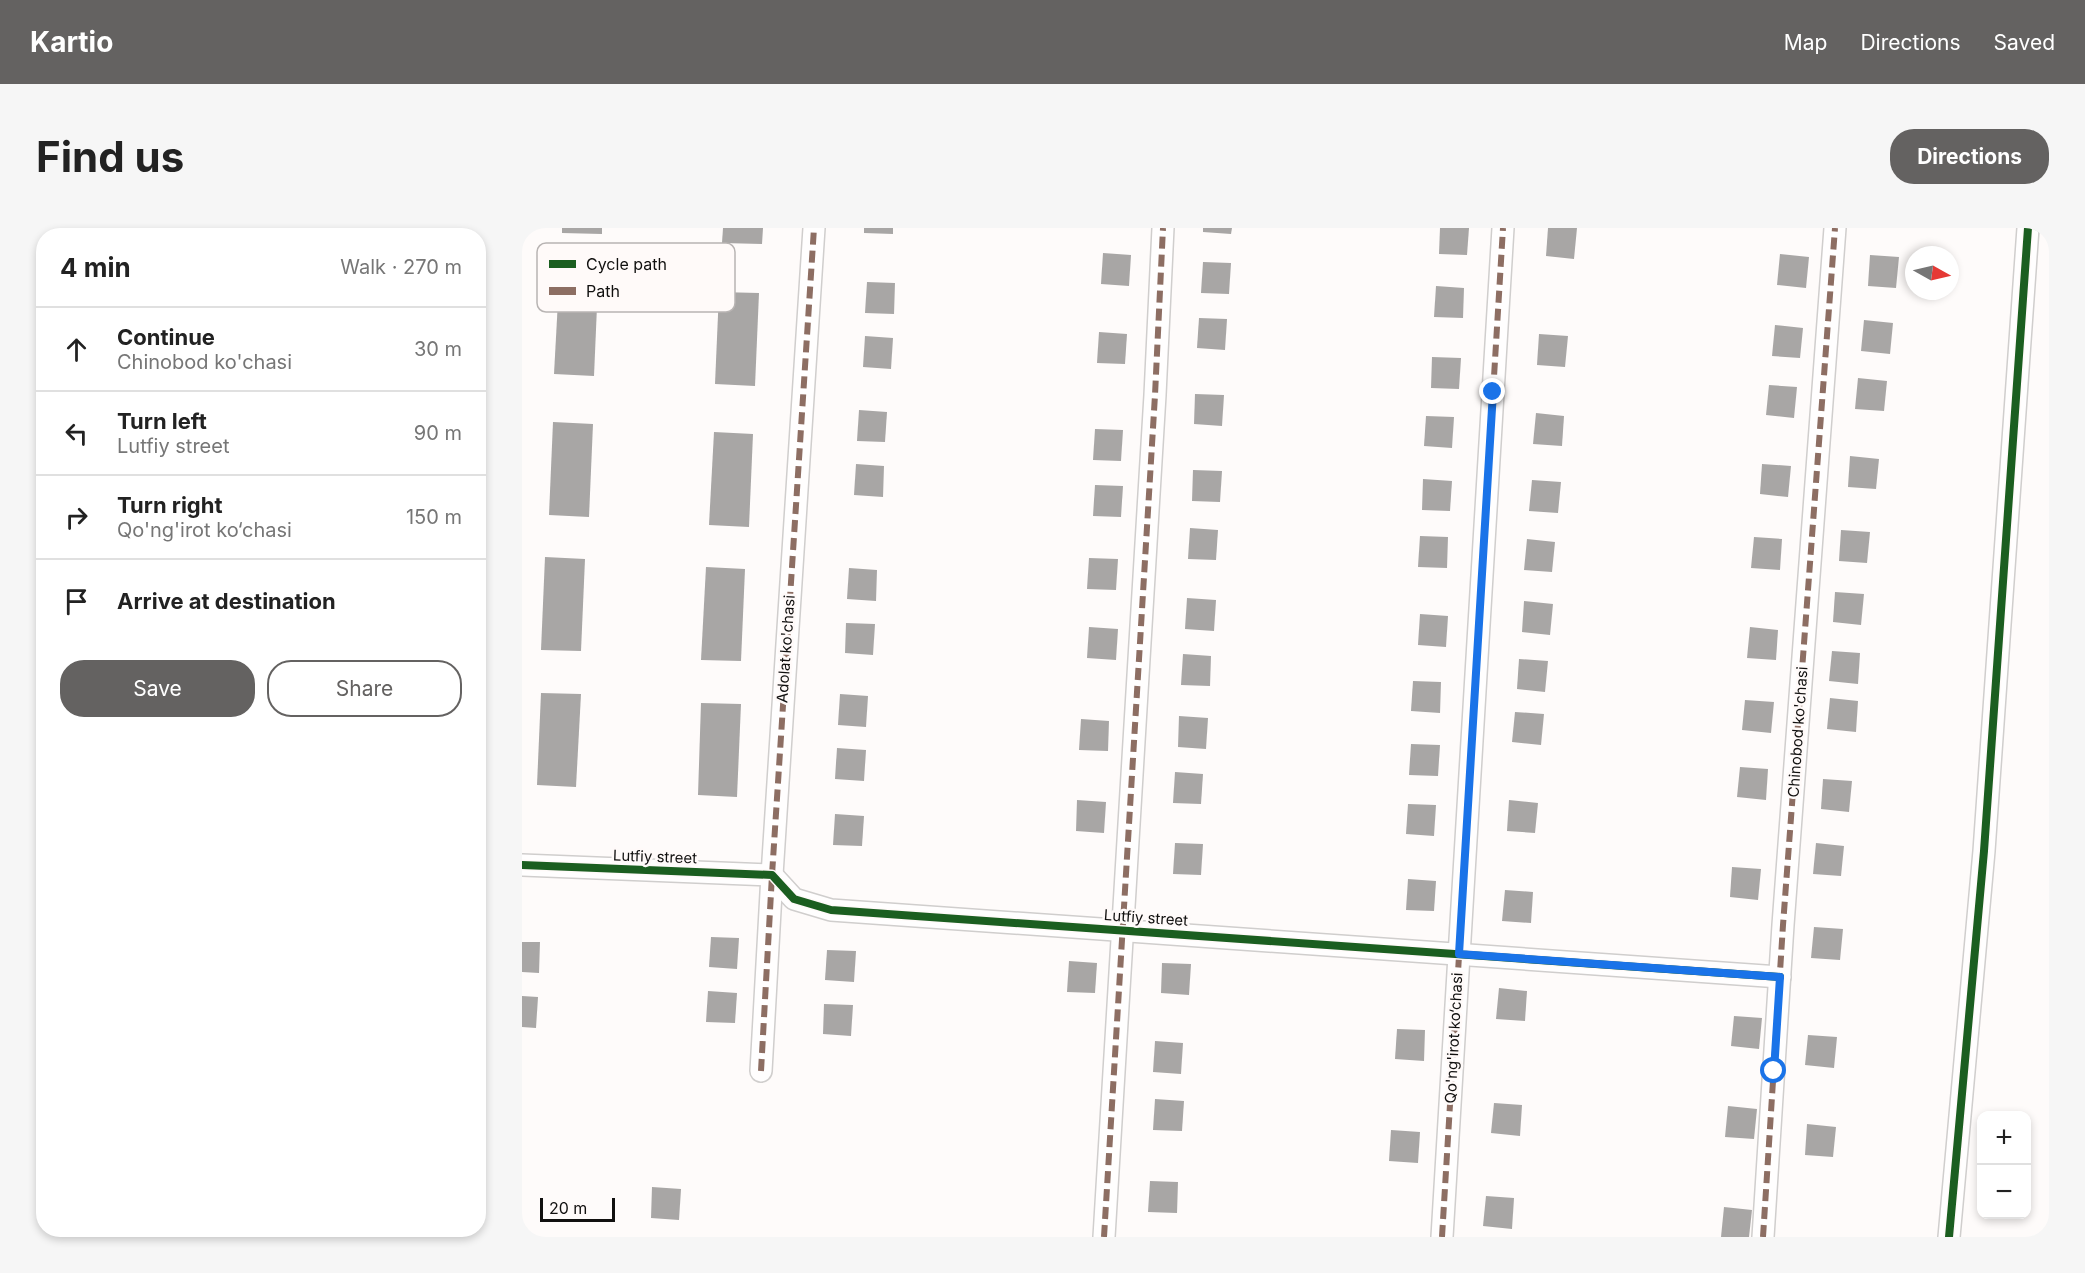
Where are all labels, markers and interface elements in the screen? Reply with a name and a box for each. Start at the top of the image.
text: Kartio [30,25,113,59]
text: Map [1784,30,1827,55]
text: Directions [1860,30,1961,55]
text: Saved [1994,30,2055,55]
button: Directions [1890,129,2049,184]
text: Find us [36,131,184,182]
legend [537,243,735,312]
north arrow [1905,246,1959,300]
text: 4 min [60,252,131,283]
text: Cycle path [586,254,667,274]
text: Walk · 270 m [340,255,462,279]
text: Path [586,281,620,301]
text: Continue [117,324,215,350]
icon: ahead [60,333,93,366]
text: 30 m [414,337,462,361]
text: Chinobod ko'chasi [117,350,292,374]
route end [1479,378,1505,404]
text: Turn left [117,408,207,434]
icon: left [60,417,93,450]
text: 90 m [414,421,462,445]
text: Lutfiy street [117,434,229,458]
text: Turn right [117,492,223,518]
icon: right [60,501,93,534]
text: 150 m [406,505,462,529]
text: Qo'ng'irot ko‘chasi [117,518,292,542]
icon: arrive [60,585,93,618]
text: Arrive at destination [117,588,336,614]
street label: Adolat ko'chasi [772,594,799,704]
button: Save [60,660,255,717]
button: Share [267,660,462,717]
street label: Chinobod ko'chasi [1783,666,1812,798]
street label: Lutfiy street [613,846,698,867]
street label: Lutfiy street [1103,905,1189,930]
street label: Qo'ng'irot ko‘chasi [1441,972,1466,1104]
route start [1760,1057,1786,1083]
map controls [1977,1111,2031,1219]
button: + [1977,1111,2031,1165]
button: − [1977,1165,2031,1219]
scale bar [540,1195,615,1222]
text: 20 m [549,1198,587,1218]

